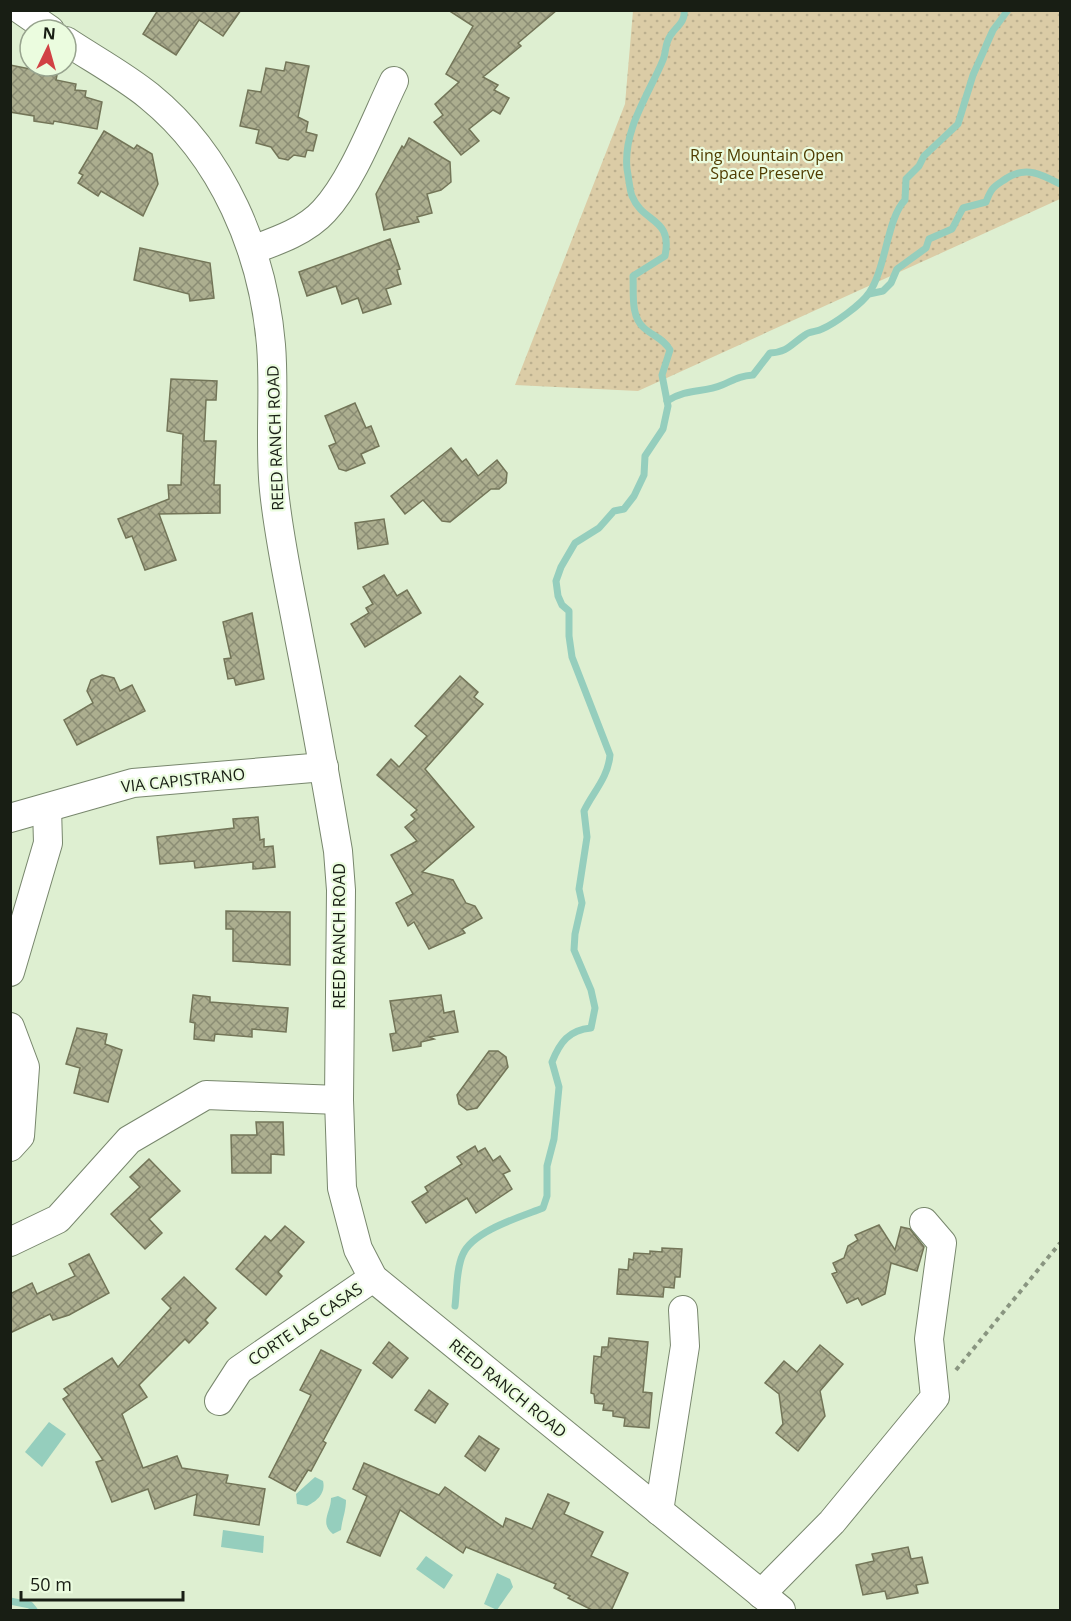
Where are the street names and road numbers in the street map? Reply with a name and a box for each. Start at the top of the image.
street label: REED RANCH ROAD [261,365,289,511]
street label: VIA CAPISTRANO [120,763,246,797]
street label: REED RANCH ROAD [328,863,350,1009]
street label: CORTE LAS CASAS [244,1277,367,1370]
street label: REED RANCH ROAD [445,1334,571,1442]

